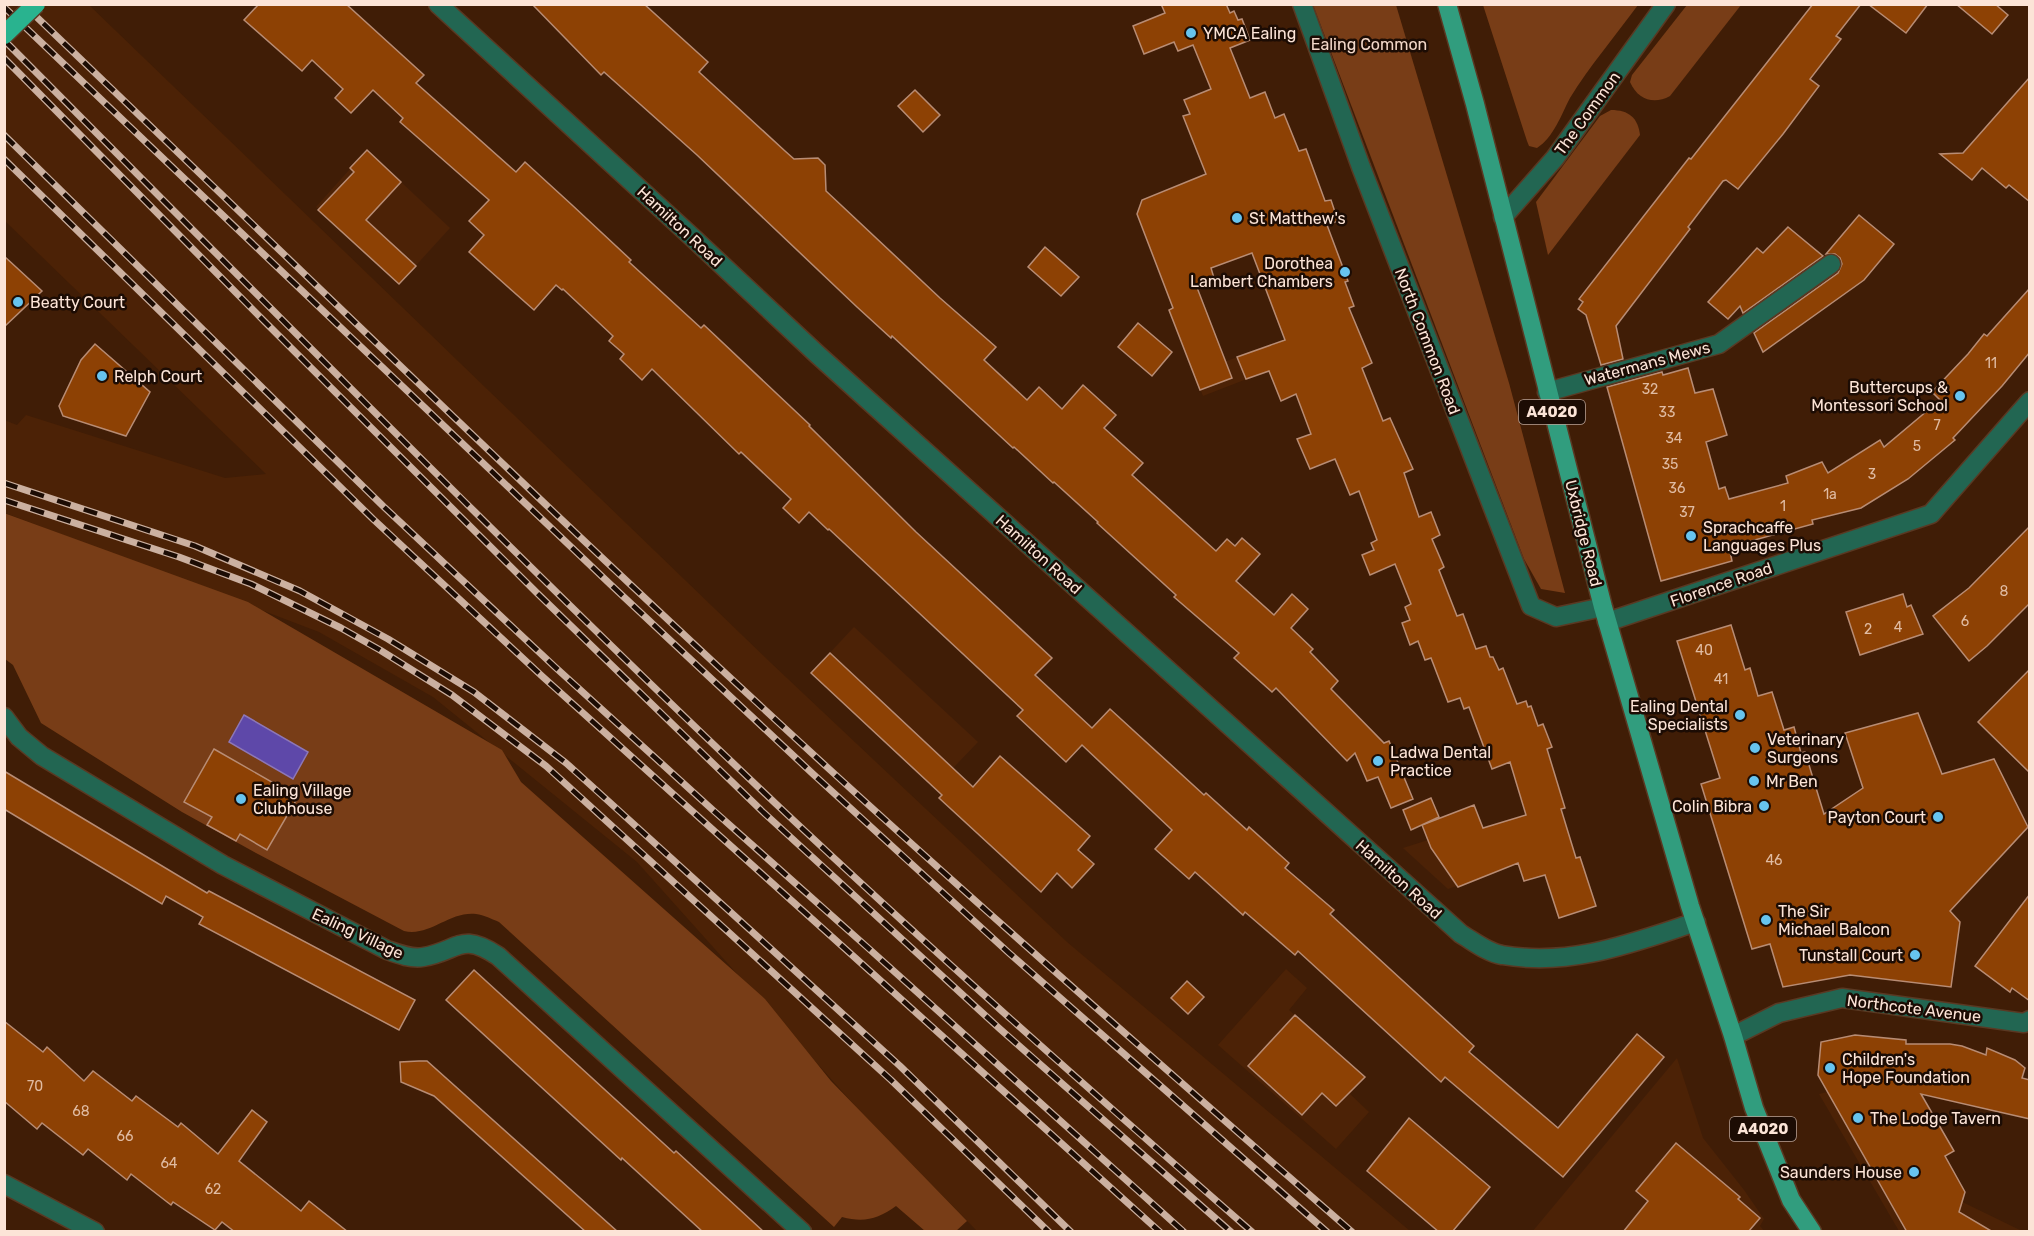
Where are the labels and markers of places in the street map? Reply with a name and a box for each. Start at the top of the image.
place label: YMCA Ealing [1203,24,1296,43]
marker: YMCA Ealing [1184,26,1198,40]
place label: St Matthew's [1249,209,1346,228]
marker: St Matthew's [1230,211,1244,225]
place label: Dorothea Lambert Chambers [1190,254,1333,291]
marker: Dorothea Lambert Chambers [1338,265,1352,279]
place label: Beatty Court [30,293,125,312]
marker: Beatty Court [11,295,25,309]
place label: Relph Court [114,367,202,386]
marker: Relph Court [95,369,109,383]
place label: Buttercups & Montessori School [1811,378,1948,415]
marker: Buttercups & Montessori School [1953,389,1967,403]
place label: Sprachcaffe Languages Plus [1703,518,1821,555]
marker: Sprachcaffe Languages Plus [1684,529,1698,543]
place label: Ealing Dental Specialists [1630,697,1728,734]
marker: Ealing Dental Specialists [1733,708,1747,722]
place label: Veterinary Surgeons [1767,730,1844,767]
marker: Veterinary Surgeons [1748,741,1762,755]
place label: Ladwa Dental Practice [1390,743,1491,780]
marker: Ladwa Dental Practice [1371,754,1385,768]
place label: Mr Ben [1766,772,1818,791]
marker: Mr Ben [1747,774,1761,788]
place label: Ealing Village Clubhouse [253,781,351,818]
marker: Ealing Village Clubhouse [234,792,248,806]
place label: Colin Bibra [1672,797,1752,816]
marker: Colin Bibra [1757,799,1771,813]
place label: Payton Court [1828,808,1926,827]
marker: Payton Court [1931,810,1945,824]
place label: The Sir Michael Balcon [1778,902,1890,939]
marker: The Sir Michael Balcon [1759,913,1773,927]
place label: Tunstall Court [1799,946,1903,965]
marker: Tunstall Court [1908,948,1922,962]
place label: Children's Hope Foundation [1842,1050,1970,1087]
marker: Children's Hope Foundation [1823,1061,1837,1075]
place label: The Lodge Tavern [1870,1109,2001,1128]
marker: The Lodge Tavern [1851,1111,1865,1125]
place label: Saunders House [1780,1163,1902,1182]
marker: Saunders House [1907,1165,1921,1179]

